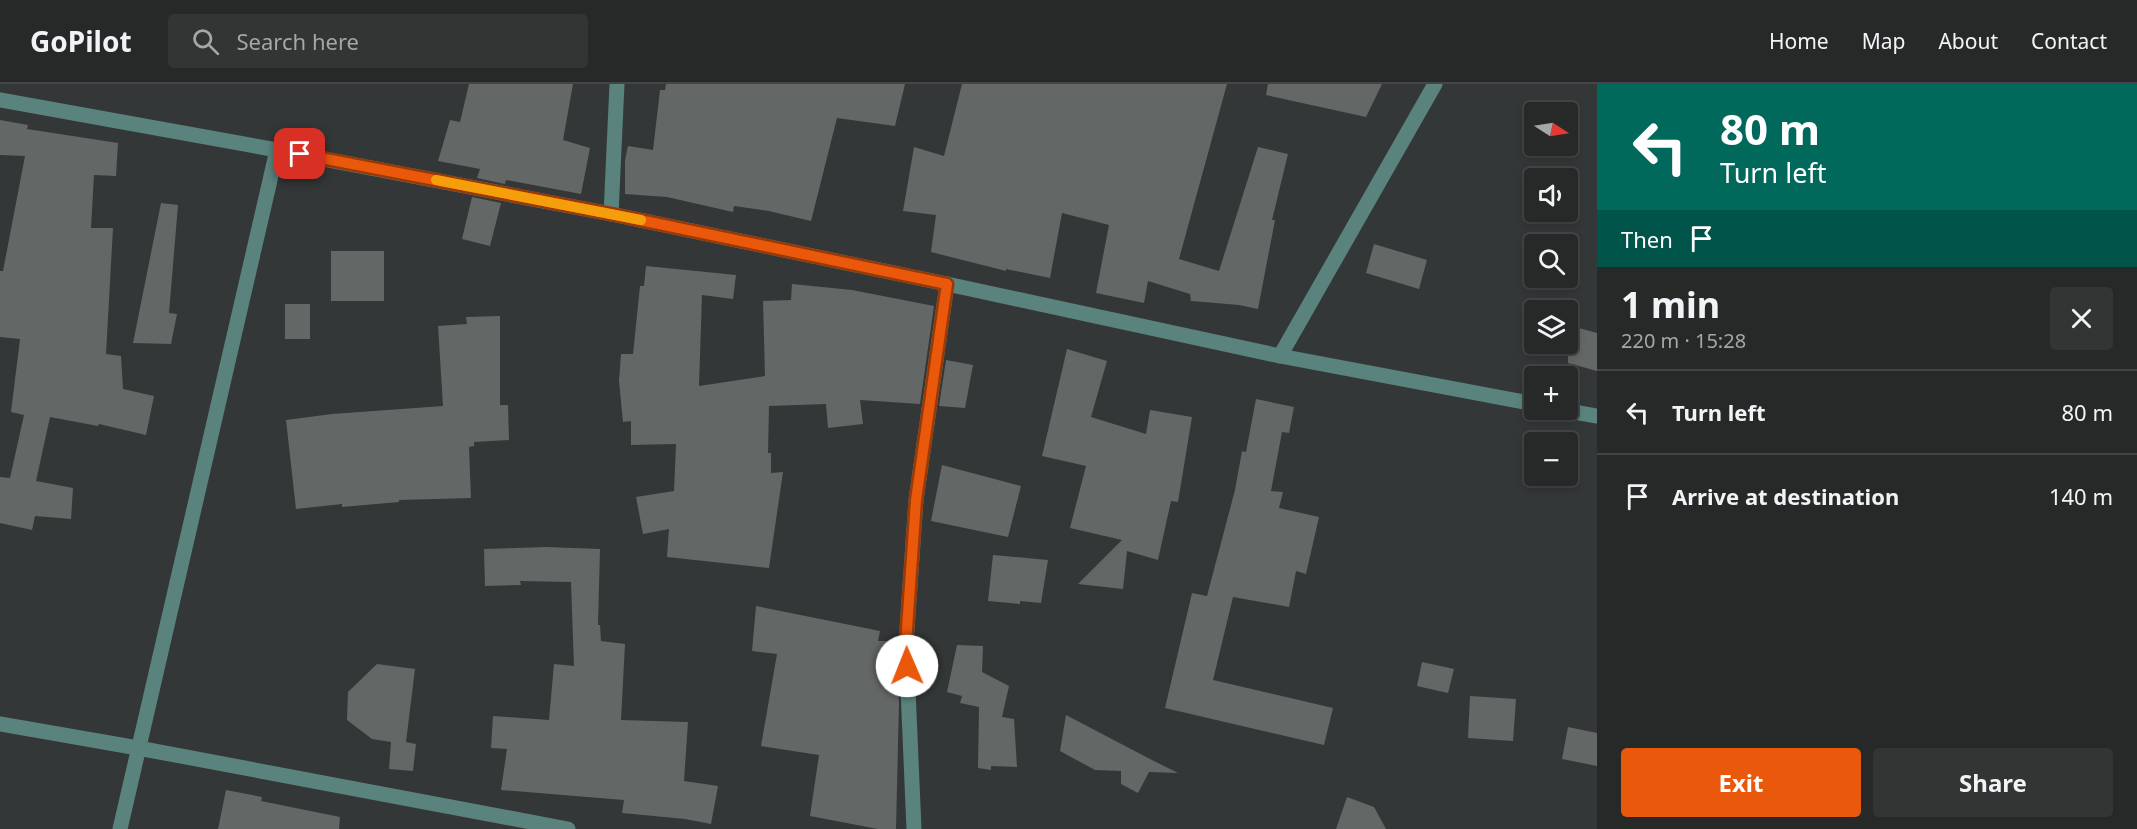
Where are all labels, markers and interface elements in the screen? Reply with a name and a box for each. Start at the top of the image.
search box [168,14,588,68]
text: GoPilot [30,22,132,60]
icon: search [189,25,222,58]
text: Search here [237,26,359,56]
text: Home [1769,27,1829,55]
text: Map [1862,27,1905,55]
text: About [1938,27,1998,55]
text: Contact [2031,27,2107,55]
text: 80 m [1720,100,1820,157]
north arrow [1524,102,1578,156]
map controls [1524,102,1578,486]
icon: left [1621,108,1699,186]
pin [274,128,325,179]
icon: arrive [283,137,316,170]
text: Turn left [1720,154,1826,191]
button: sound [1524,168,1578,222]
icon: arrive [1685,222,1718,255]
text: Then [1621,224,1673,254]
button: search [1524,234,1578,288]
text: 1 min [1621,280,1720,329]
button: close [2050,287,2113,350]
button: layers [1524,300,1578,354]
text: 220 m · 15:28 [1621,327,1746,354]
button: + [1524,366,1578,420]
icon: left [1621,396,1654,429]
text: Turn left [1672,397,1766,427]
text: 80 m [2062,397,2113,427]
button: − [1524,432,1578,486]
icon: arrive [1621,480,1654,513]
text: Arrive at destination [1672,481,1899,511]
text: 140 m [2049,481,2113,511]
position arrow [875,634,939,698]
button: Exit [1621,748,1861,817]
button: Share [1873,748,2113,817]

